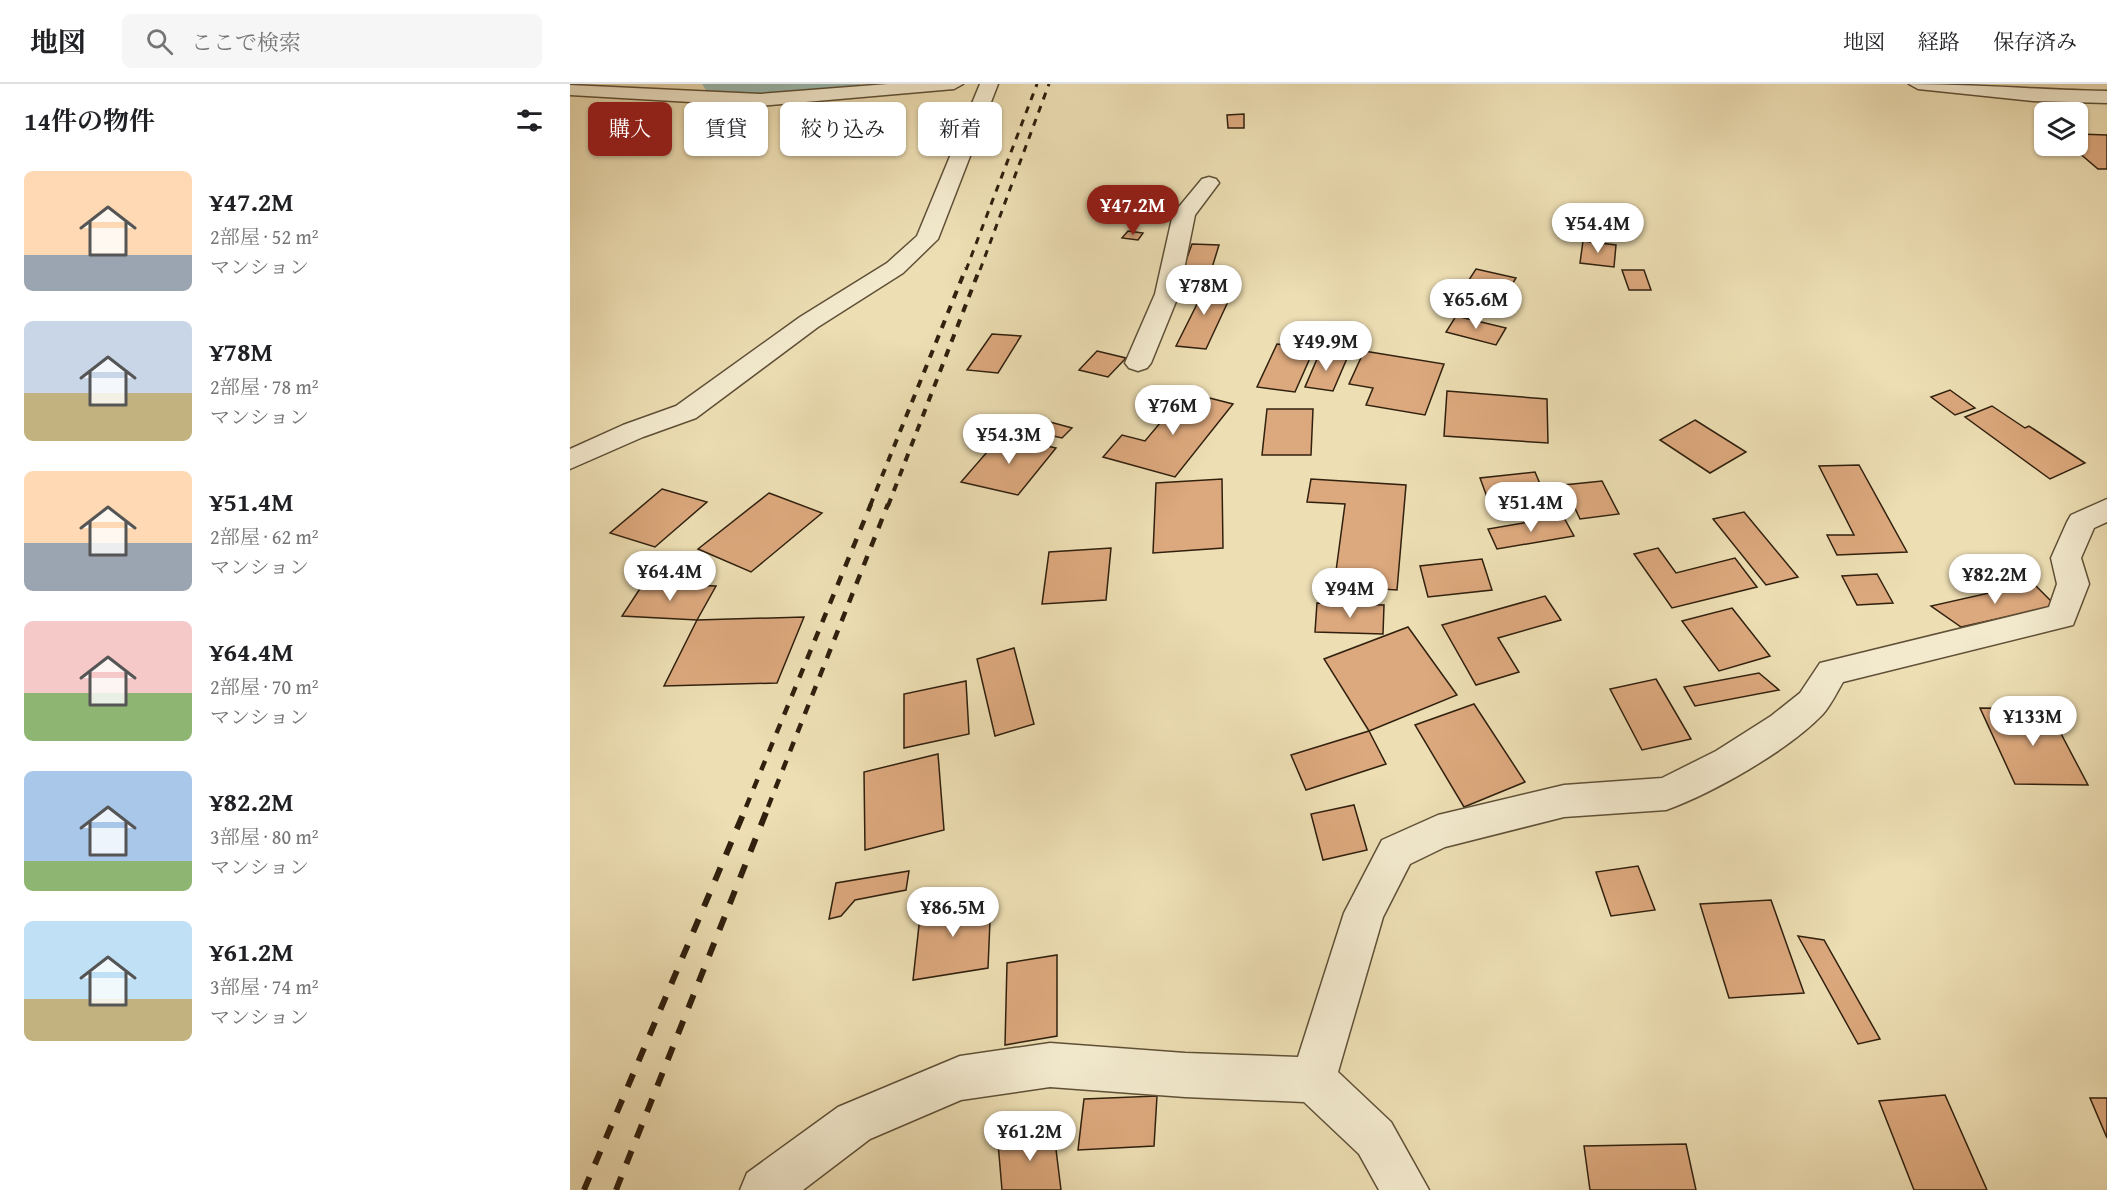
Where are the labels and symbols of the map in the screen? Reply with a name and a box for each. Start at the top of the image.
pin: ¥47.2M [1084,185,1182,236]
pin: ¥54.4M [1549,203,1647,254]
pin: ¥78M [1168,265,1240,316]
pin: ¥65.6M [1427,279,1525,330]
pin: ¥49.9M [1277,321,1375,372]
pin: ¥76M [1137,385,1209,436]
pin: ¥54.3M [960,414,1058,465]
pin: ¥51.4M [1482,482,1580,533]
pin: ¥64.4M [621,551,719,602]
pin: ¥82.2M [1946,554,2044,605]
pin: ¥94M [1314,568,1386,619]
pin: ¥133M [1991,696,2075,747]
pin: ¥86.5M [904,887,1002,938]
pin: ¥61.2M [981,1111,1079,1162]

